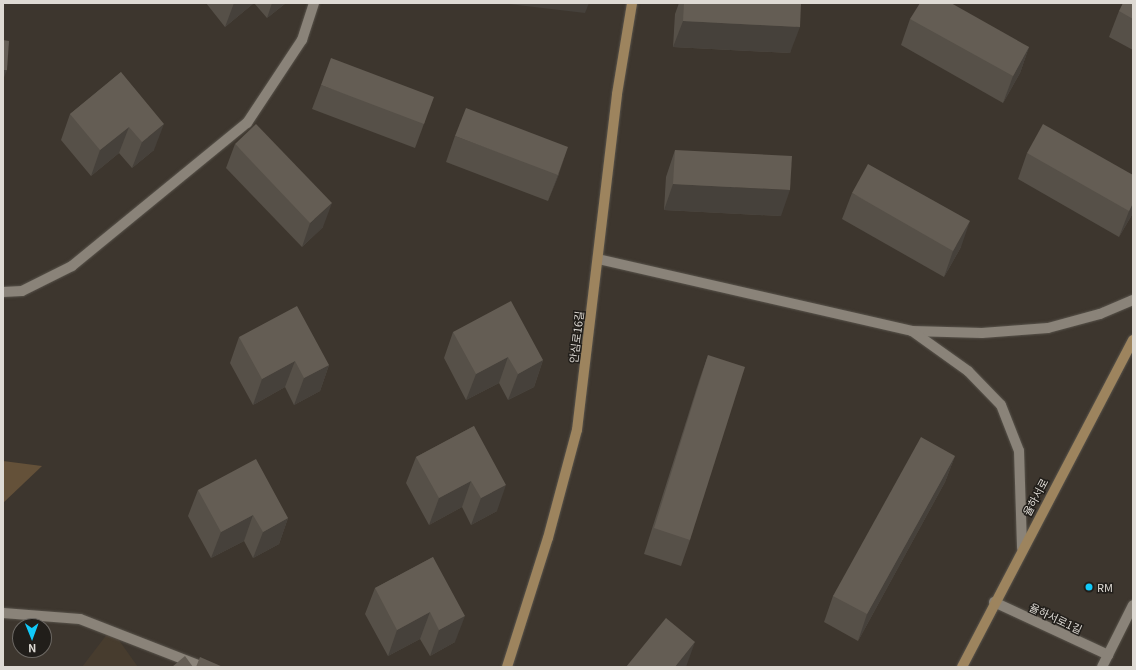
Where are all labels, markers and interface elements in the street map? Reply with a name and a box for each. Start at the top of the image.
street label: 안심로16길 [566,310,586,364]
street label: 율하서로 [1020,476,1050,518]
place label: RM [1097,580,1113,594]
marker: RM [1084,582,1094,592]
street label: 율하서로1길 [1028,600,1084,636]
north arrow [12,618,52,658]
text: N [28,641,36,657]

